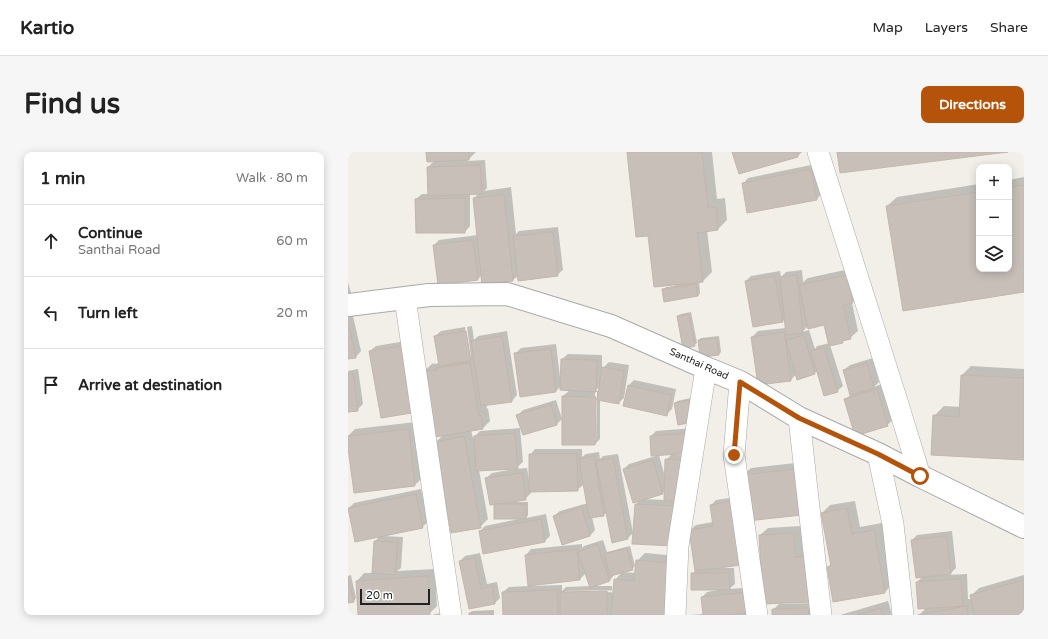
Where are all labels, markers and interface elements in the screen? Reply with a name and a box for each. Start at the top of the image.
text: Kartio [20,17,74,39]
text: Map [873,19,903,36]
text: Layers [925,19,968,36]
text: Share [990,19,1028,36]
button: Directions [921,86,1024,123]
text: Find us [24,87,120,121]
map controls [976,164,1012,272]
button: + [976,164,1012,200]
text: 1 min [40,168,85,189]
text: Walk · 80 m [236,170,308,186]
button: − [976,200,1012,236]
text: Continue [78,224,142,242]
icon: ahead [40,230,62,252]
text: 60 m [276,233,308,249]
button: layers [976,236,1012,272]
text: Santhai Road [78,242,161,258]
icon: left [40,302,62,324]
text: Turn left [78,304,138,322]
text: 20 m [276,305,308,321]
street label: Santhai Road [668,346,730,382]
icon: arrive [40,374,62,396]
text: Arrive at destination [78,376,222,394]
route end [725,446,743,464]
route start [911,467,929,485]
scale bar [360,587,430,606]
text: 20 m [366,589,393,602]

